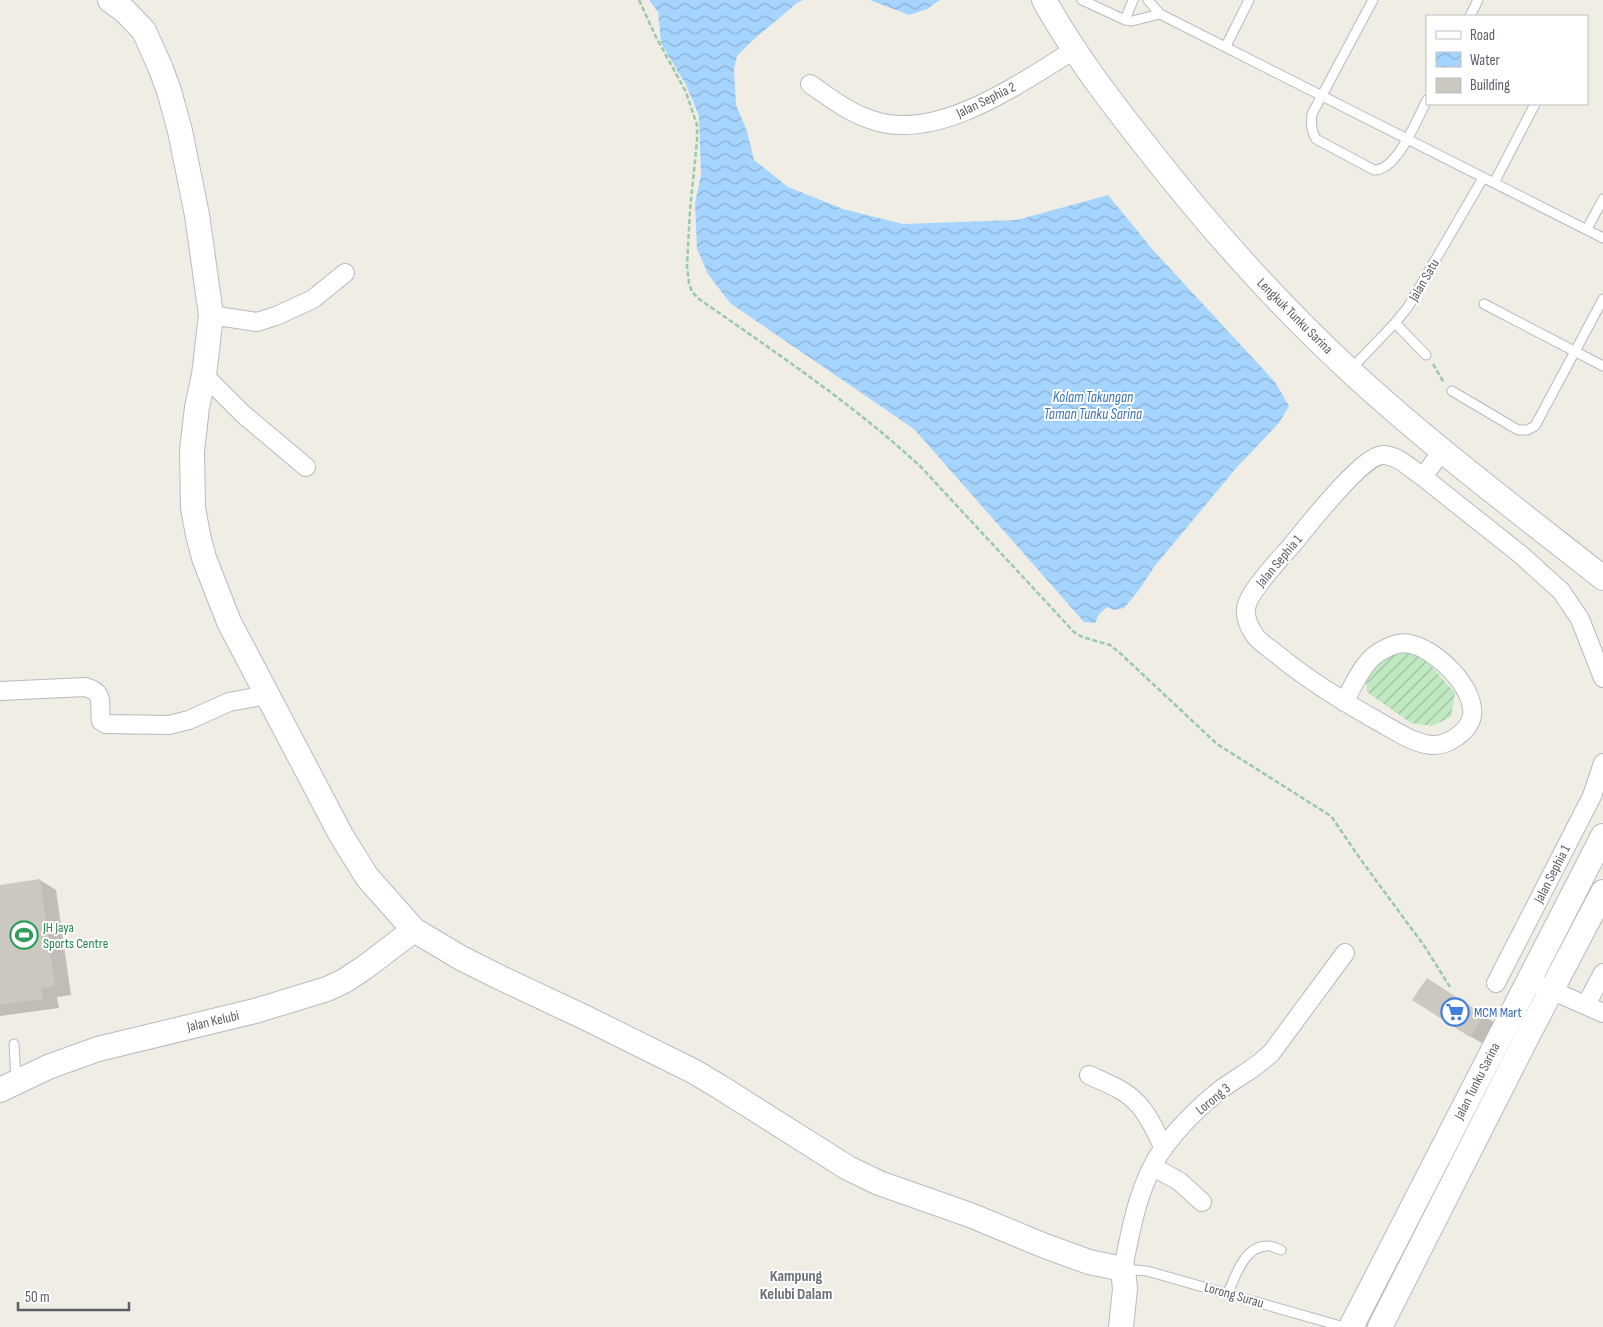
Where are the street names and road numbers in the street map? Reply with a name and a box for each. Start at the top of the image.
street label: Jalan Sephia 2 [953,78,1019,122]
street label: Jalan Satu [1405,256,1443,305]
street label: Lengkuk Tunku Sarina [1254,275,1336,357]
street label: Jalan Sephia 1 [1252,531,1306,591]
street label: Jalan Sephia 1 [1530,842,1574,907]
street label: Jalan Kelubi [184,1007,241,1035]
street label: Jalan Tunku Sarina [1450,1040,1504,1123]
street label: Lorong 3 [1192,1080,1234,1118]
street label: Lorong Surau [1202,1278,1266,1312]

